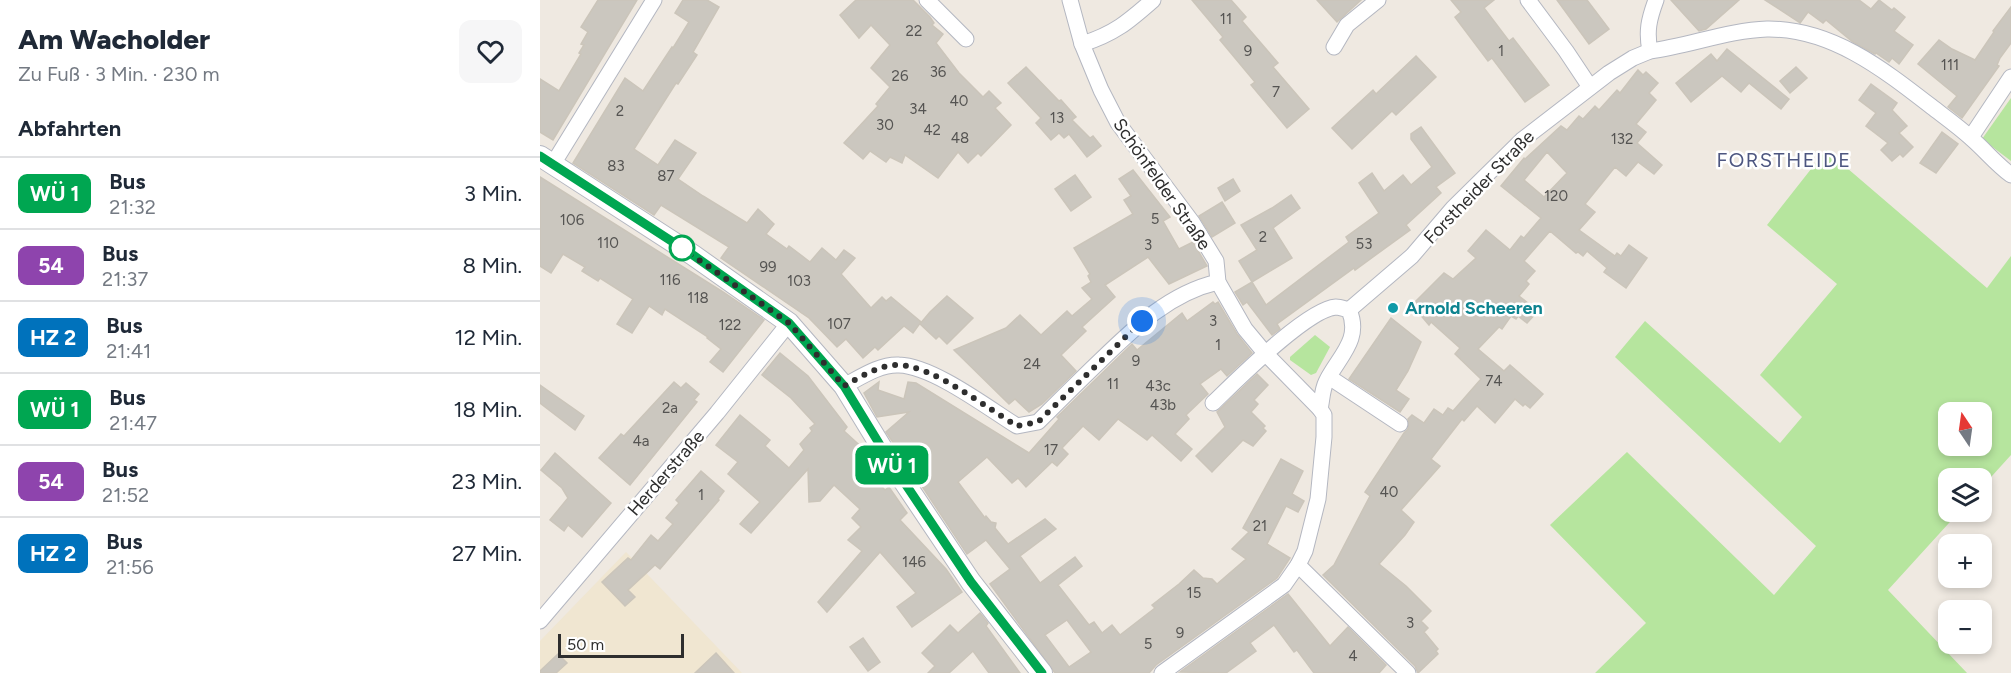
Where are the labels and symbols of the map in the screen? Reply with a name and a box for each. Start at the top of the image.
house number: 11 [1220,10,1232,28]
house number: 22 [906,22,922,40]
house number: 9 [1244,42,1252,60]
house number: 1 [1498,42,1504,60]
house number: 111 [1941,56,1959,74]
house number: 36 [930,63,947,81]
house number: 26 [892,67,909,85]
house number: 7 [1272,83,1280,101]
house number: 40 [950,92,968,110]
house number: 34 [909,100,927,118]
house number: 2 [616,102,624,120]
house number: 13 [1050,109,1064,127]
street label: Schönfelder Straße [1108,114,1216,254]
house number: 30 [876,116,894,134]
house number: 42 [923,121,941,139]
street label: Forstheider Straße [1419,125,1539,248]
house number: 48 [951,129,969,147]
house number: 132 [1611,130,1633,148]
district label: FORSTHEIDE [1716,148,1852,172]
house number: 83 [607,157,625,175]
house number: 87 [657,167,675,185]
house number: 120 [1544,187,1568,205]
house number: 5 [1151,210,1159,228]
house number: 106 [560,211,585,229]
house number: 2 [1259,228,1267,246]
house number: 110 [597,234,619,252]
unlabelled marker [669,235,695,261]
house number: 53 [1356,235,1372,253]
house number: 3 [1144,236,1152,254]
house number: 99 [760,258,776,276]
house number: 116 [660,271,681,289]
house number: 103 [787,272,811,290]
house number: 118 [687,289,709,307]
place label: Arnold Scheeren [1405,297,1543,319]
marker: Arnold Scheeren [1386,301,1400,315]
your location [1127,306,1157,336]
house number: 3 [1209,312,1217,330]
house number: 107 [827,315,851,333]
house number: 122 [719,316,741,334]
house number: 1 [1215,336,1221,354]
house number: 9 [1132,352,1140,370]
house number: 24 [1023,355,1041,373]
house number: 74 [1485,372,1503,390]
house number: 11 [1107,375,1119,393]
house number: 43c [1145,377,1171,395]
house number: 43b [1150,396,1176,414]
house number: 2a [662,399,678,417]
north arrow [1938,402,1992,456]
street label: Herderstraße [623,426,709,520]
house number: 4a [633,432,649,450]
house number: 17 [1044,441,1058,459]
line badge: WÜ 1 [850,446,934,484]
house number: 40 [1380,483,1398,501]
house number: 1 [698,486,704,504]
house number: 21 [1253,517,1267,535]
house number: 146 [902,553,927,571]
house number: 15 [1187,584,1201,602]
house number: 3 [1406,614,1414,632]
house number: 9 [1176,624,1184,642]
scale bar [558,631,684,658]
house number: 5 [1144,635,1152,653]
house number: 4 [1348,647,1358,665]

